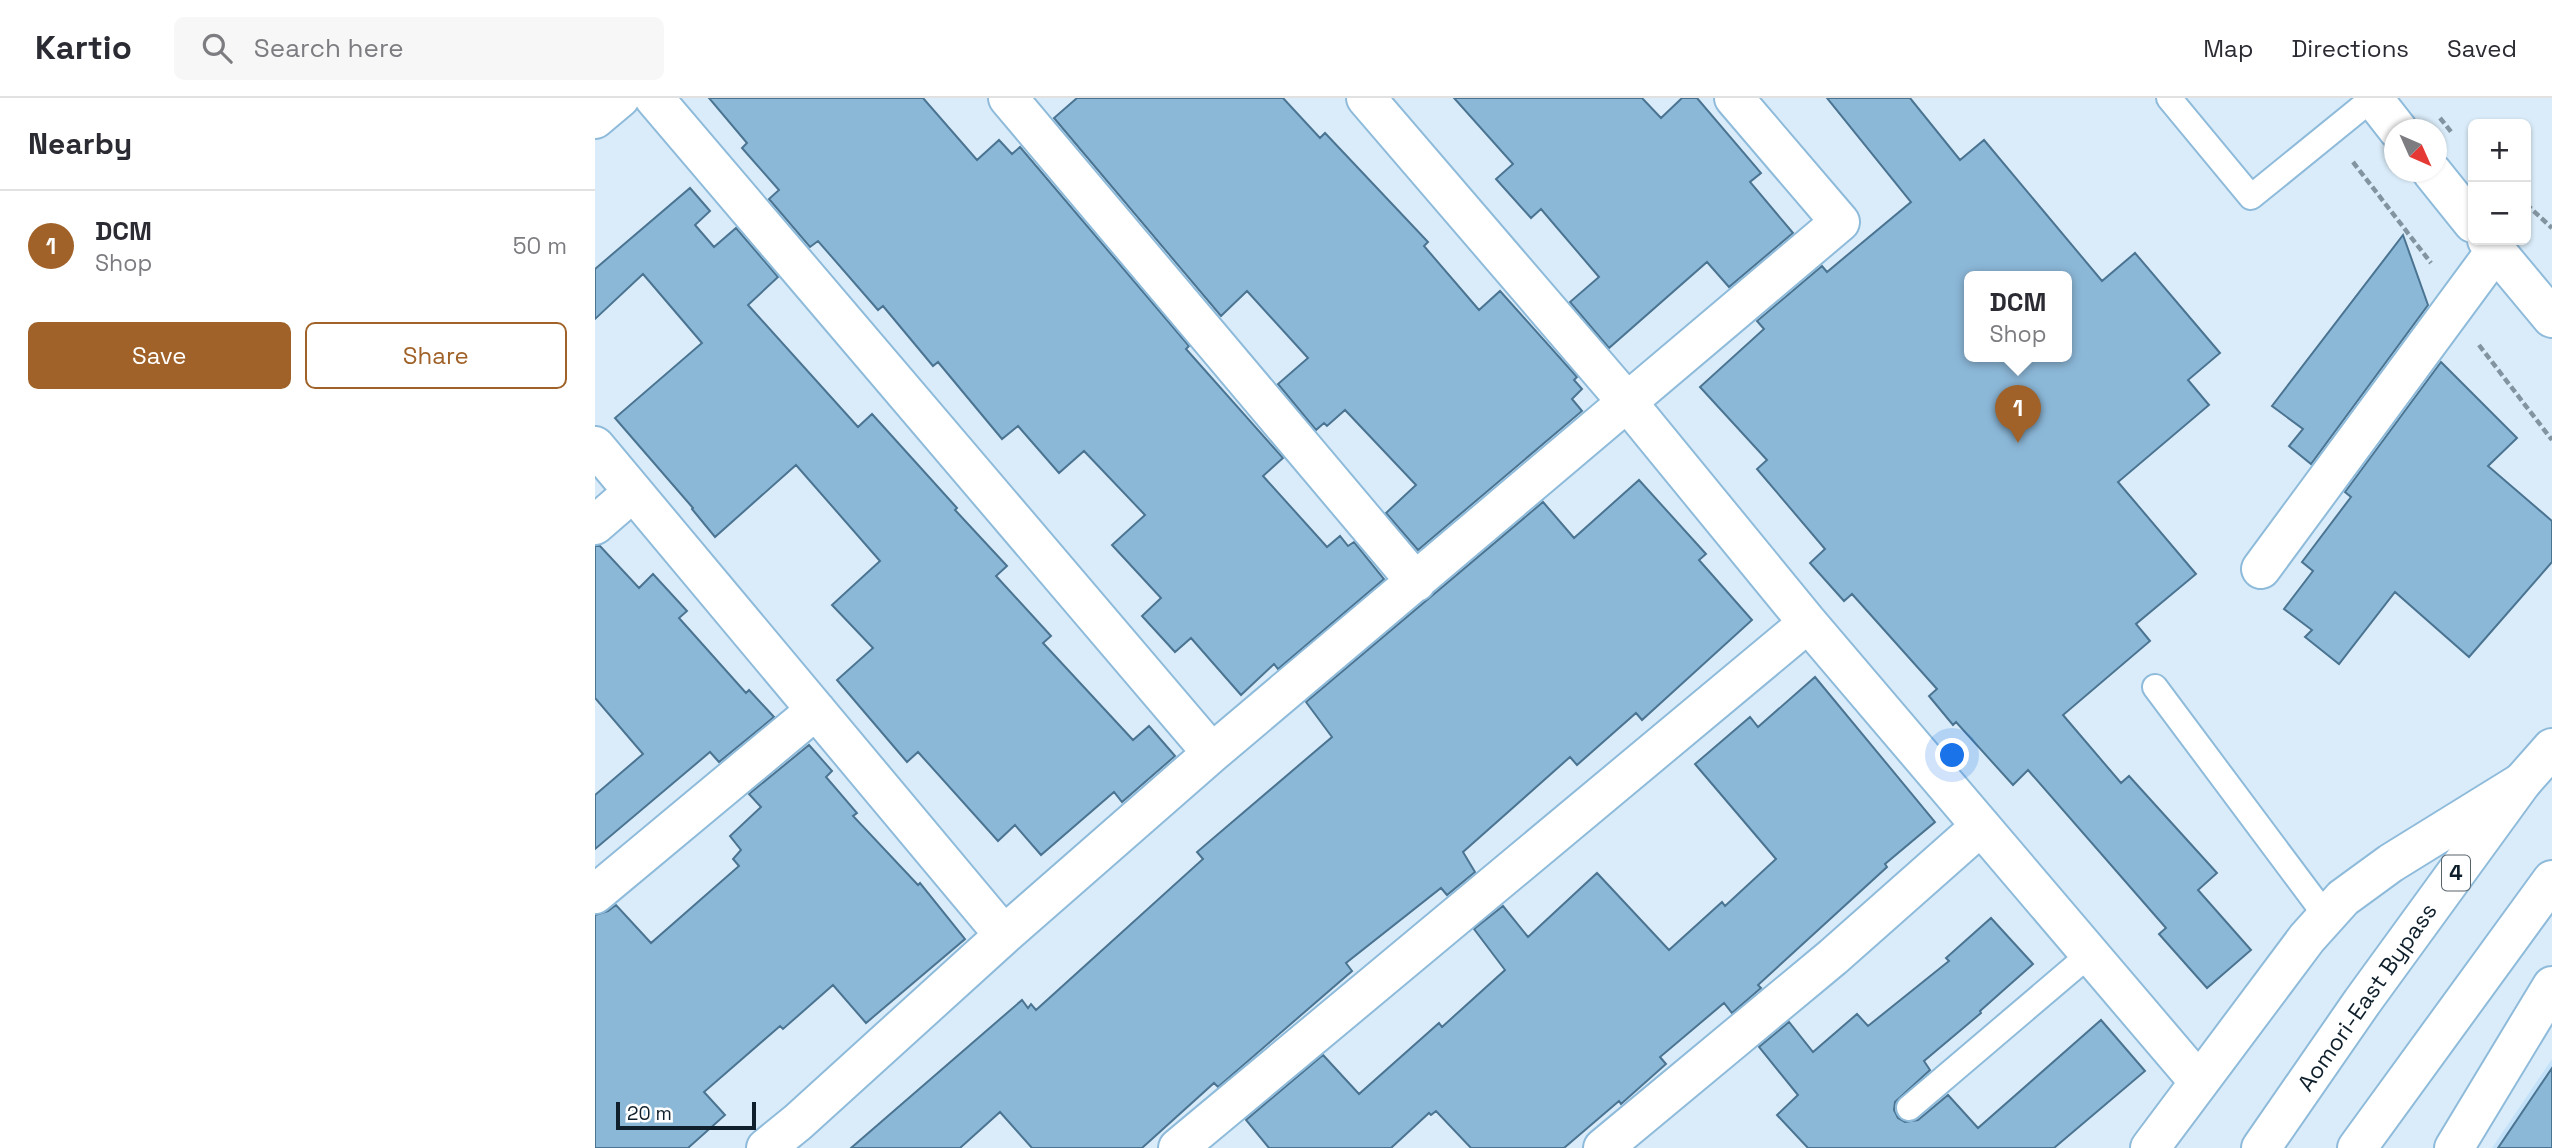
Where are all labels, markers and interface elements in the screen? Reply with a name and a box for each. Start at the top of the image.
search box [174,17,664,80]
text: Kartio [35,27,132,69]
icon: search [198,29,236,67]
text: Search here [254,31,404,65]
text: Map [2203,33,2253,64]
text: Directions [2291,33,2409,64]
text: Saved [2447,33,2517,64]
north arrow [2384,119,2447,182]
map controls [2468,119,2531,245]
button: + [2468,119,2531,182]
text: Nearby [28,124,132,163]
button: − [2468,182,2531,245]
text: DCM [95,214,152,248]
text: 1 [46,231,56,261]
text: 50 m [513,231,567,261]
text: Shop [95,248,152,278]
popup [1964,271,2072,362]
text: DCM [1989,285,2046,319]
text: Shop [1989,319,2047,349]
button: Save [28,322,291,389]
button: Share [305,322,567,389]
pin: 1 [1995,385,2041,443]
your location [1935,738,1969,772]
road number: 4 [2442,856,2470,890]
street label: Aomori-East Bypass [2291,897,2443,1097]
scale bar [616,1099,756,1131]
text: 20 m [627,1101,672,1126]

